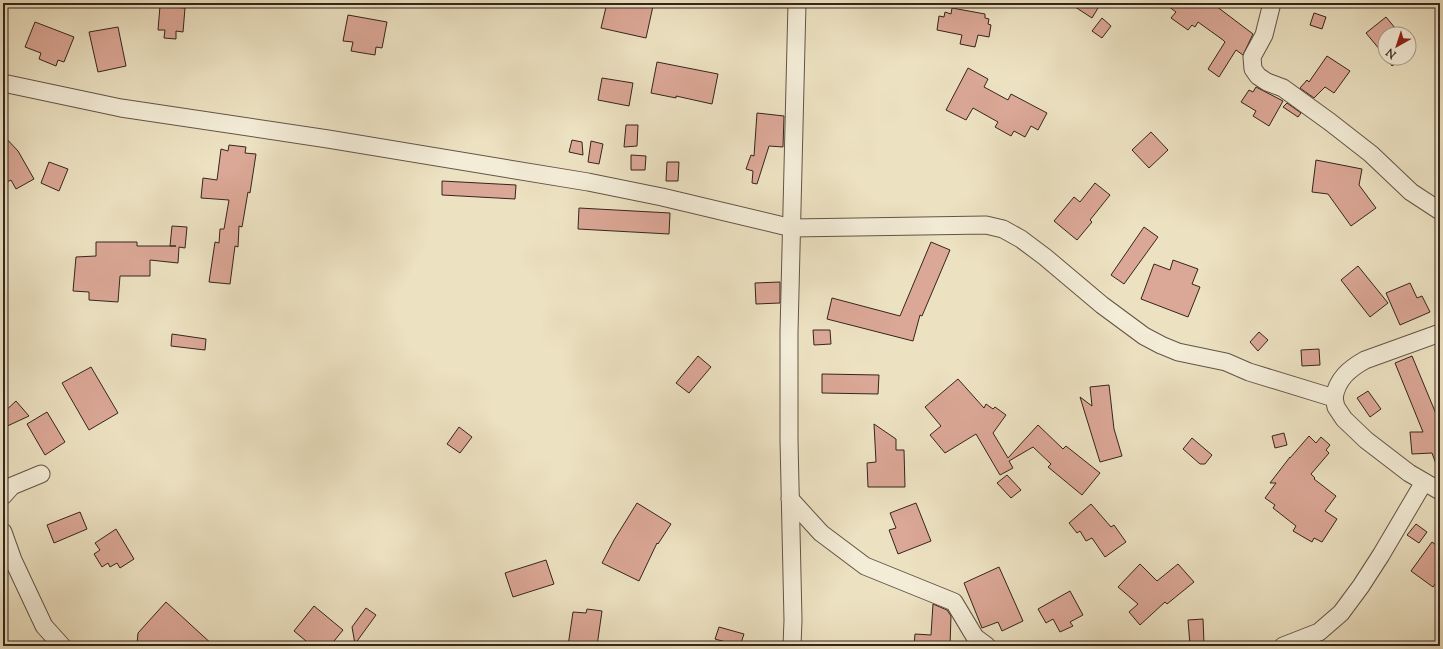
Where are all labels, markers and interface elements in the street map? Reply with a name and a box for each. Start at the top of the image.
north arrow [1377,26,1417,66]
text: N [1383,44,1401,63]

